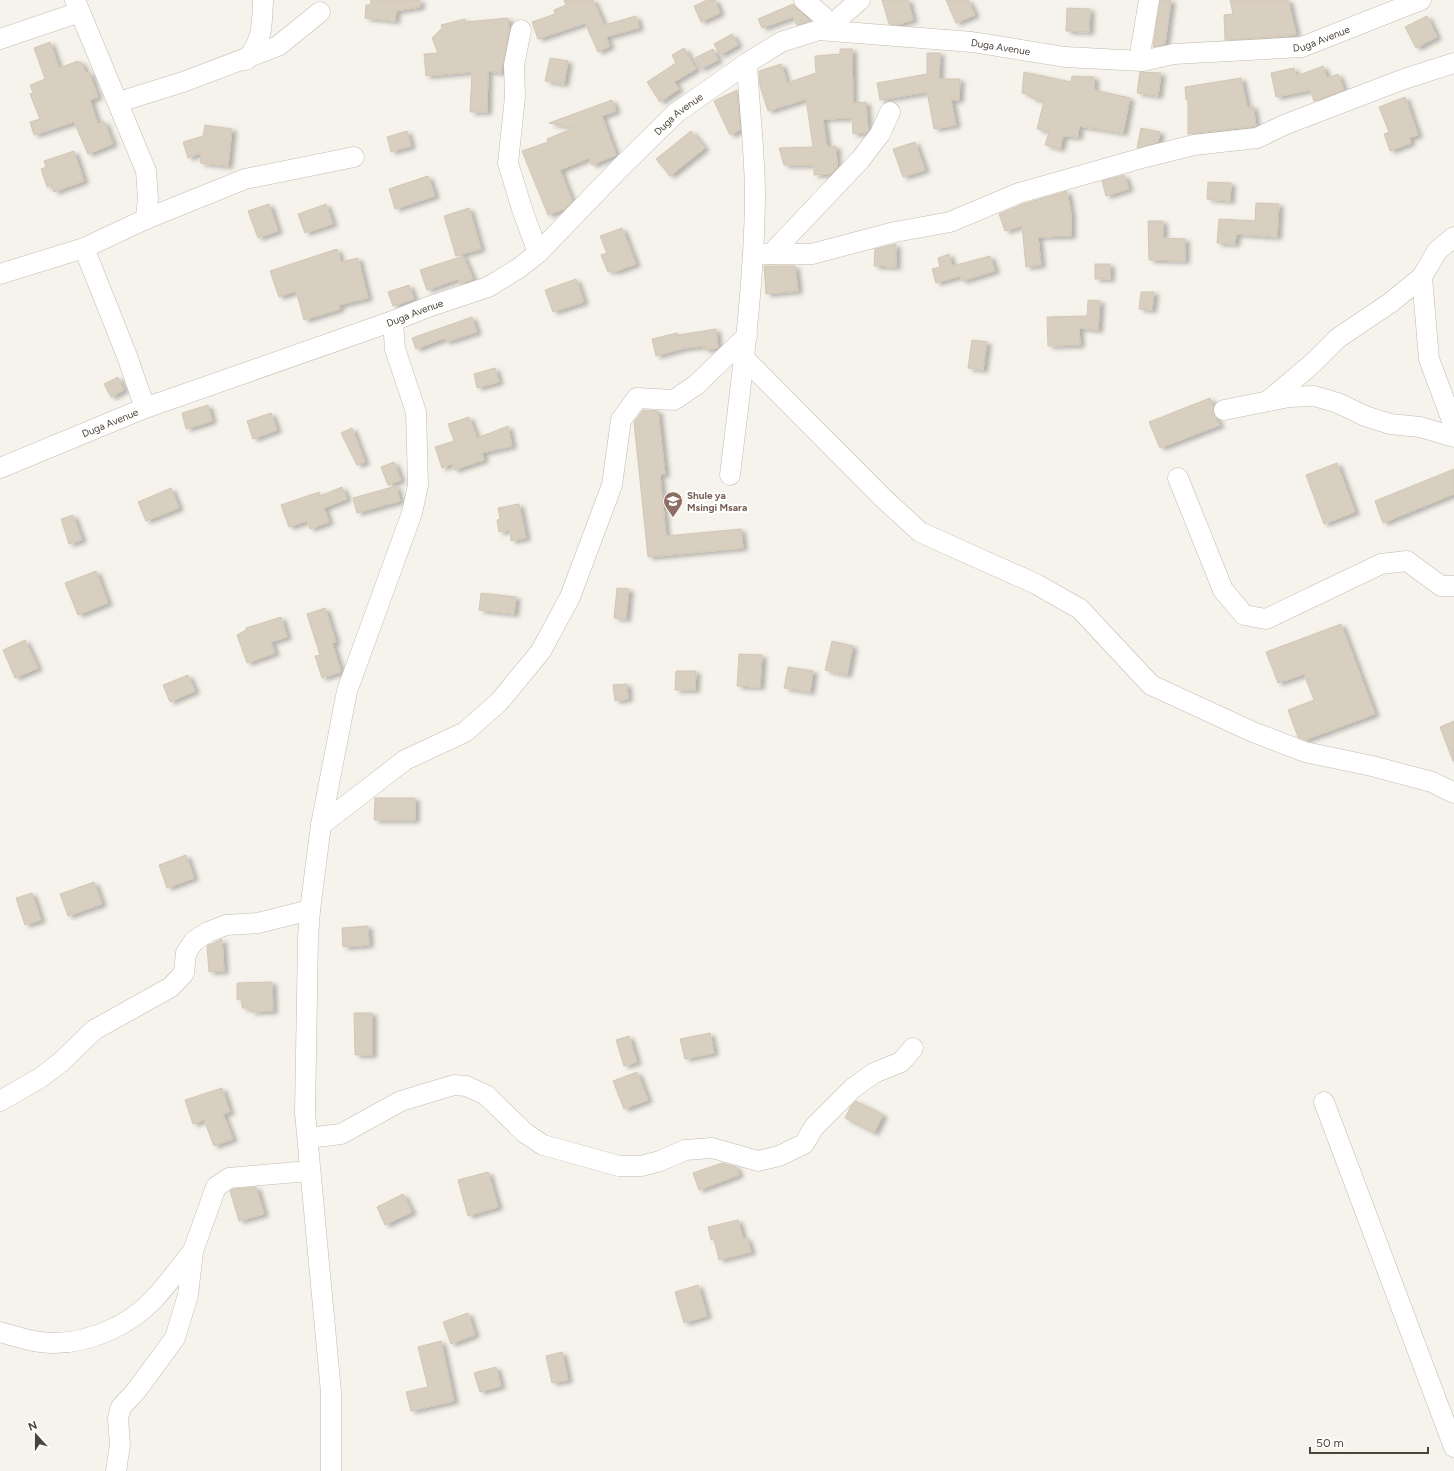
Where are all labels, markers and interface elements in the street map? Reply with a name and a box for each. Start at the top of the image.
street label: Duga Avenue [1293,23,1352,54]
street label: Duga Avenue [970,36,1032,58]
street label: Duga Avenue [651,90,706,138]
street label: Duga Avenue [385,296,445,330]
street label: Duga Avenue [80,405,141,440]
place label: Shule ya Msingi Msara [687,489,747,514]
school or university icon: Shule ya Msingi Msara [662,490,684,518]
north arrow [16,1415,56,1455]
text: N [26,1419,39,1434]
scale bar [1310,1429,1428,1455]
text: 50 m [1316,1436,1344,1450]

